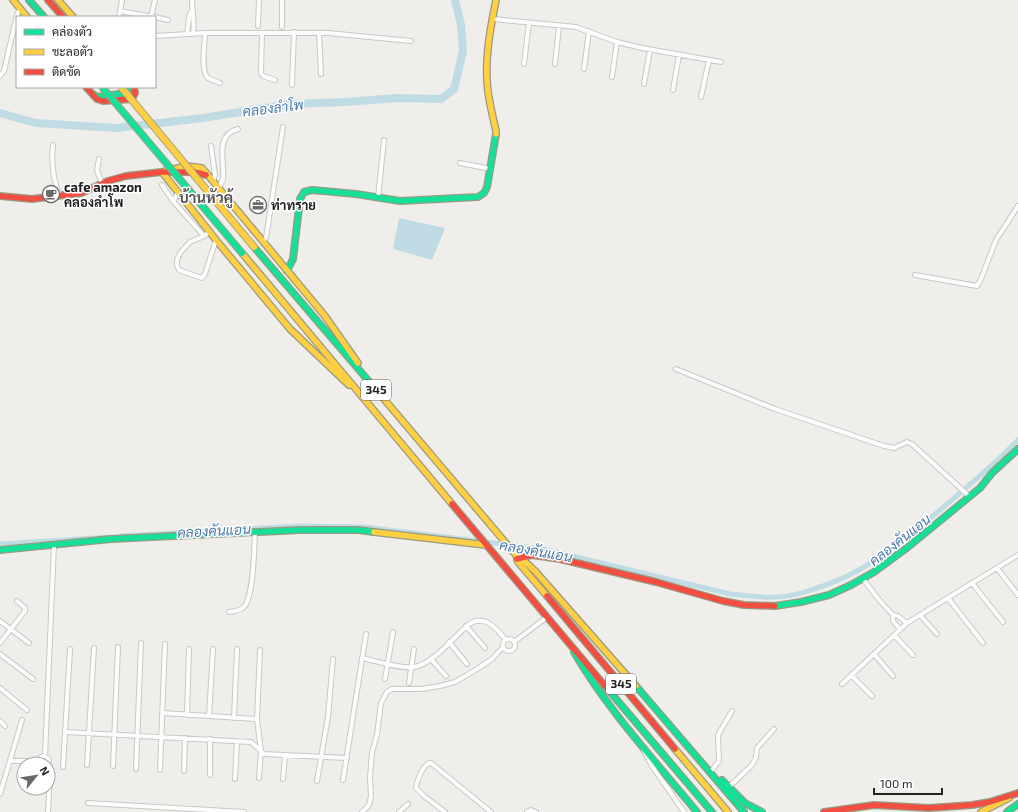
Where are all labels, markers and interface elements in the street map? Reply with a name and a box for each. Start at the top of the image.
legend [16,16,156,88]
text: คล่องตัว [52,24,92,38]
text: ชะลอตัว [52,44,93,58]
text: ติดขัด [52,64,81,78]
water label: คลองลำโพ [241,95,304,120]
place label: cafe amazon คลองลำโพ [64,179,142,210]
cafe icon: cafe amazon คลองลำโพ [41,184,61,204]
district label: บ้านหัวคู้ [179,188,234,209]
office icon: ท่าทราย [248,195,268,215]
place label: ท่าทราย [271,197,316,213]
road number: 345 [361,380,391,400]
water label: คลองคันแอน [865,510,934,569]
water label: คลองคันแอน [177,520,251,541]
water label: คลองคันแอน [498,536,574,565]
road number: 345 [606,674,636,694]
north arrow [16,756,56,796]
text: N [37,764,53,777]
scale bar [874,770,942,796]
text: 100 m [880,776,912,790]

